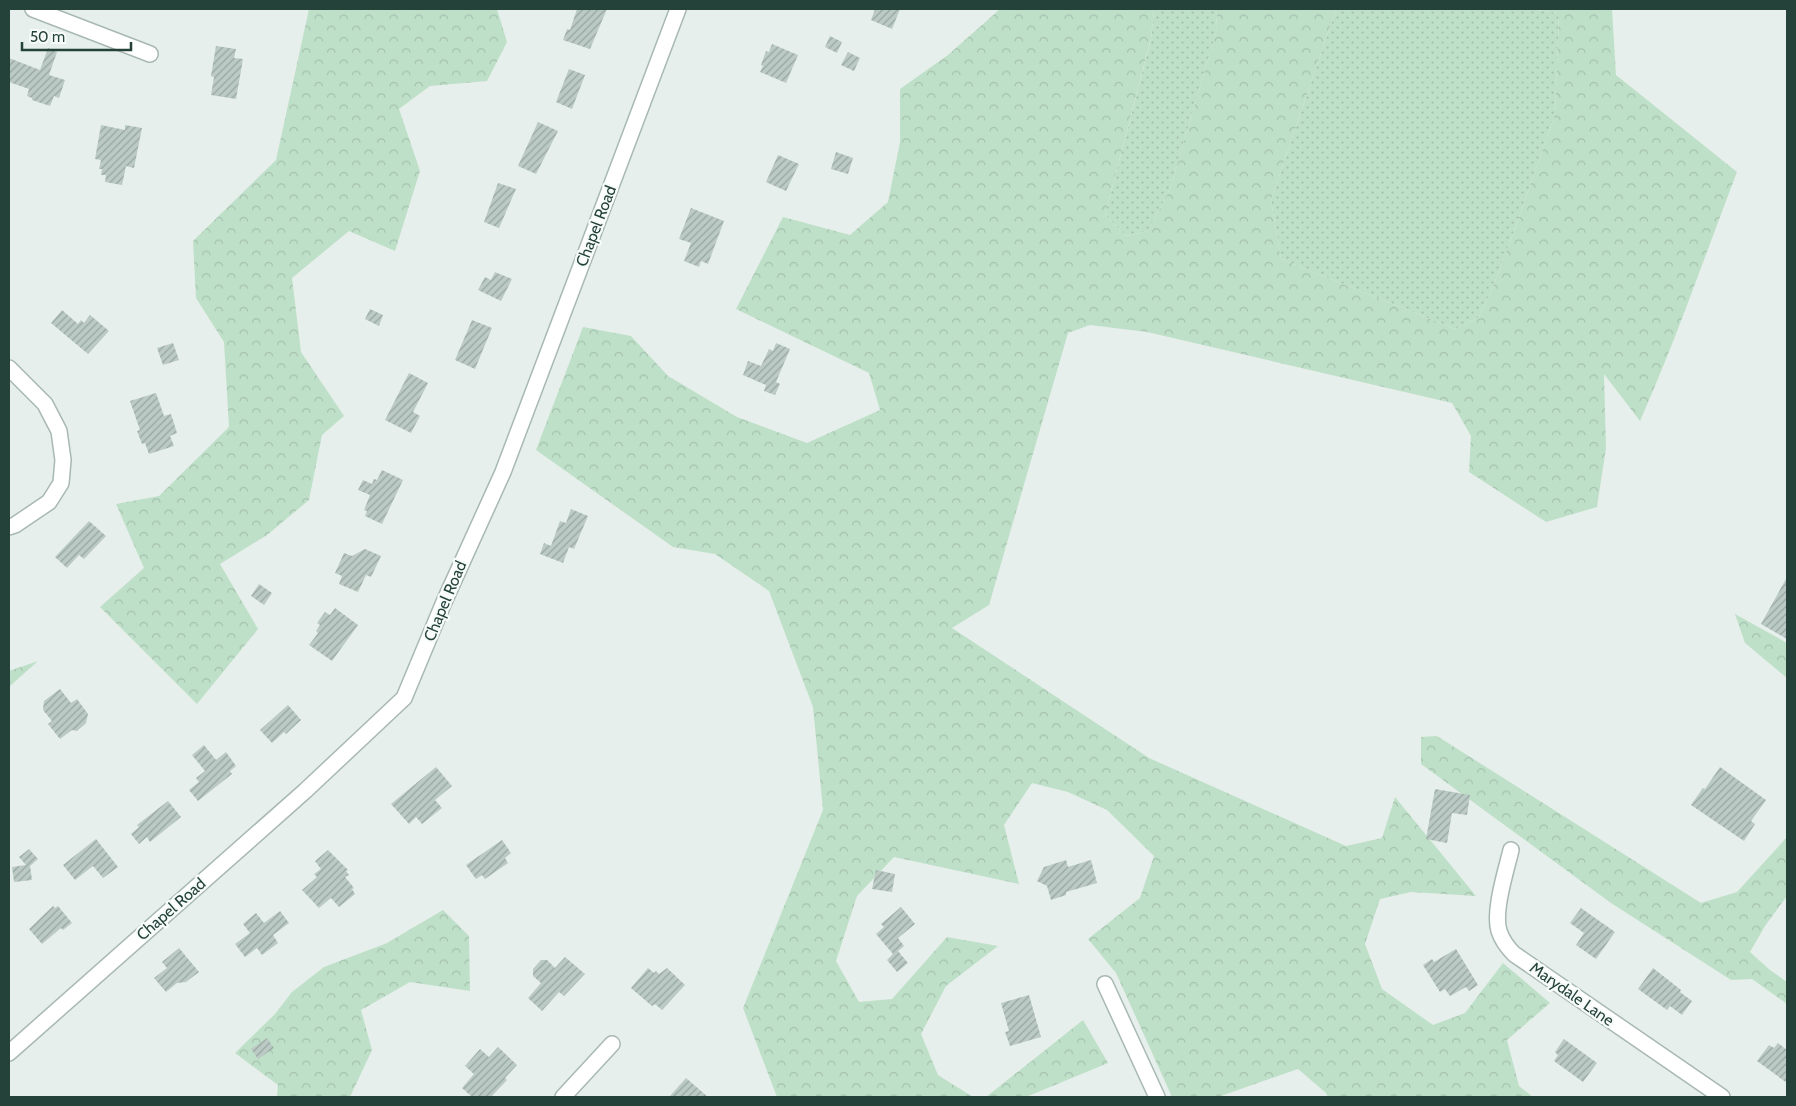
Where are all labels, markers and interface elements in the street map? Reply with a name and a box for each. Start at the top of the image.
scale bar [22,20,131,52]
text: 50 m [30,28,65,46]
street label: Chapel Road [572,183,620,269]
street label: Chapel Road [420,558,470,644]
street label: Chapel Road [133,874,209,944]
street label: Marydale Lane [1526,958,1618,1030]

